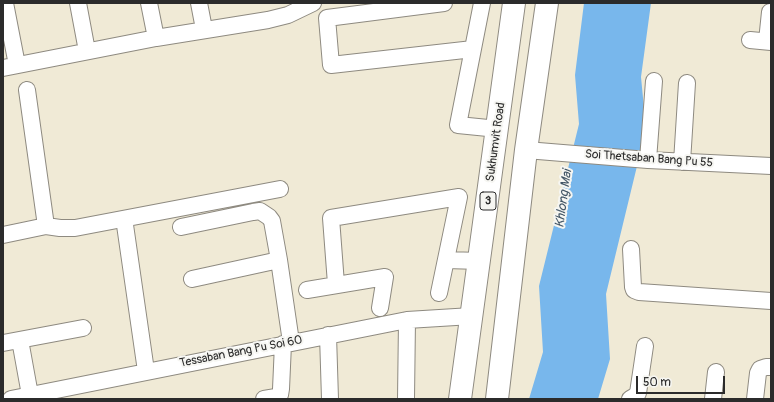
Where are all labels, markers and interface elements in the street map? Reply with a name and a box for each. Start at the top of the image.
street label: Sukhumvit Road [483,101,509,183]
street label: Soi Thetsaban Bang Pu 55 [584,147,714,171]
water label: Khlong Mai [552,169,576,229]
road number: 3 [480,192,496,210]
street label: Tessaban Bang Pu Soi 60 [178,333,304,371]
scale bar [638,368,727,394]
text: 50 m [643,375,671,390]

